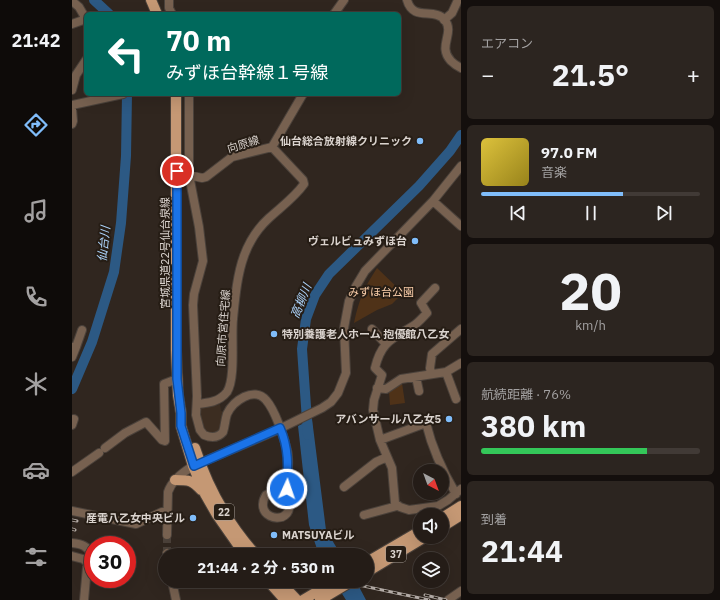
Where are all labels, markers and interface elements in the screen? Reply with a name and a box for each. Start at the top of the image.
text: 70 m [166,22,231,59]
icon: left [100,28,152,80]
text: 21:42 [11,29,61,52]
text: エアコン [481,35,533,52]
text: 21.5° [552,55,629,94]
text: − [481,60,494,89]
text: + [687,60,700,89]
text: みずほ台幹線１号線 [166,61,328,84]
icon: directions [22,111,50,139]
street label: 向原線 [225,132,261,156]
place label: 仙台総合放射線クリニック [280,134,412,148]
marker: 仙台総合放射線クリニック [415,136,425,146]
text: 97.0 FM [541,143,597,162]
pin [160,154,194,188]
icon: arrive [166,160,188,182]
text: 音楽 [541,164,567,181]
icon: music [22,197,50,225]
street label: 宮城県道22号仙台泉線 [158,197,172,309]
icon: previous [507,202,529,224]
icon: pause [580,202,602,224]
icon: next [653,202,675,224]
water label: 仙台川 [94,223,113,263]
place label: ヴェルビュみずほ台 [308,234,407,248]
marker: ヴェルビュみずほ台 [410,236,420,246]
text: 20 [559,257,622,324]
water label: 高柳川 [287,279,315,320]
icon: phone [22,283,50,311]
park label: みずほ台公園 [348,285,414,299]
street label: 向原市営住宅線 [213,289,233,367]
text: km/h [575,317,606,334]
place label: 特別養護老人ホーム 抱優館八乙女 [282,327,449,341]
marker: 特別養護老人ホーム 抱優館八乙女 [269,329,279,339]
icon: climate [22,370,50,398]
text: 航続距離 · 76% [481,386,571,403]
text: 380 km [481,406,586,445]
place label: アバンサール八乙女5 [335,412,441,426]
marker: アバンサール八乙女5 [444,414,454,424]
icon: car [22,456,50,484]
north arrow [413,464,449,500]
map controls [413,464,449,588]
position arrow [266,468,308,510]
road number: 22 [214,504,234,520]
button: sound [413,508,449,544]
place label: 産電八乙女中央ビル [86,511,185,525]
text: 到着 [481,511,507,528]
marker: 産電八乙女中央ビル [188,513,198,523]
place label: MATSUYAビル [282,528,355,542]
marker: MATSUYAビル [269,530,279,540]
text: 21:44 [481,531,563,570]
speed limit sign: 30 [84,536,136,588]
icon: filters [22,543,50,571]
road number: 37 [386,546,406,562]
button: layers [413,552,449,588]
text: 21:44 · 2 分 · 530 m [197,558,335,577]

